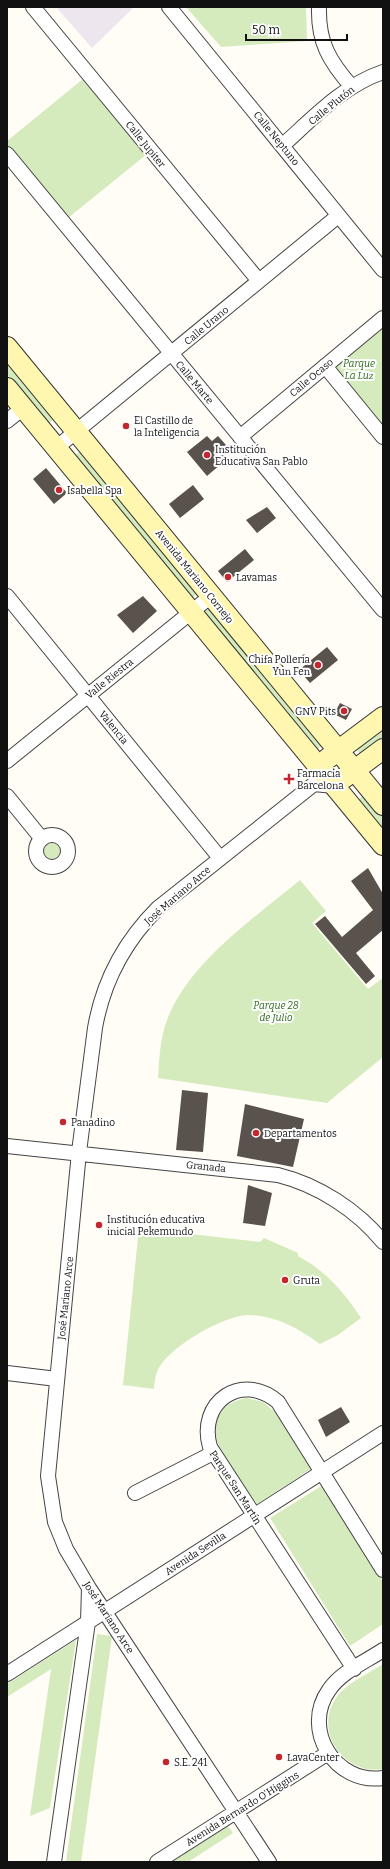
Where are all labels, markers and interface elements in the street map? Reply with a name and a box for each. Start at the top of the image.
scale bar [246,16,347,42]
text: 50 m [252,23,281,37]
street label: Calle Plutón [306,83,357,128]
street label: Calle Neptuno [251,109,302,168]
street label: Calle Jupiter [123,119,168,171]
street label: Calle Urano [182,304,231,348]
street label: Calle Ocaso [287,356,336,399]
park label: Parque La Luz [343,358,375,382]
street label: Calle Marte [173,359,216,407]
place label: El Castillo de la Inteligencia [134,415,200,439]
marker: El Castillo de la Inteligencia [121,421,131,431]
place label: Institución Educativa San Pablo [215,444,308,468]
marker: Institución Educativa San Pablo [202,450,212,460]
marker: Isabella Spa [54,485,64,495]
place label: Isabella Spa [67,485,123,497]
street label: Avenida Mariano Cornejo [153,527,236,626]
marker: Lavamas [223,572,233,582]
place label: Lavamas [236,572,277,584]
place label: Chifa Pollería Yun Fen [248,653,311,678]
street label: Valle Riestra [83,656,136,702]
marker: Chifa Pollería Yun Fen [313,660,323,670]
place label: GNV Pits [295,706,336,718]
marker: GNV Pits [339,706,349,716]
street label: Valencia [96,708,131,747]
place label: Farmacia Barcelona [297,768,344,792]
marker: Farmacia Barcelona [284,774,294,784]
street label: José Mariano Arce [141,864,213,928]
park label: Parque 28 de Julio [253,1000,299,1024]
marker: Panadino [58,1117,68,1127]
place label: Panadino [71,1117,115,1129]
marker: Departamentos [251,1128,261,1138]
place label: Departamentos [264,1128,337,1140]
street label: Granada [185,1159,227,1175]
place label: Institución educativa inicial Pekemundo [107,1214,206,1238]
marker: Institución educativa inicial Pekemundo [94,1220,104,1230]
street label: José Mariano Arce [56,1256,76,1341]
marker: Gruta [280,1275,290,1285]
place label: Gruta [293,1275,320,1287]
street label: Parque San Martín [207,1448,265,1527]
street label: Avenida Sevilla [163,1529,229,1578]
street label: José Mariano Arce [80,1578,136,1656]
marker: LavaCenter [274,1752,284,1762]
place label: LavaCenter [287,1752,340,1764]
marker: S.E. 241 [161,1757,171,1767]
place label: S.E. 241 [174,1757,207,1769]
street label: Avenida Bernardo O'Higgins [184,1769,302,1849]

